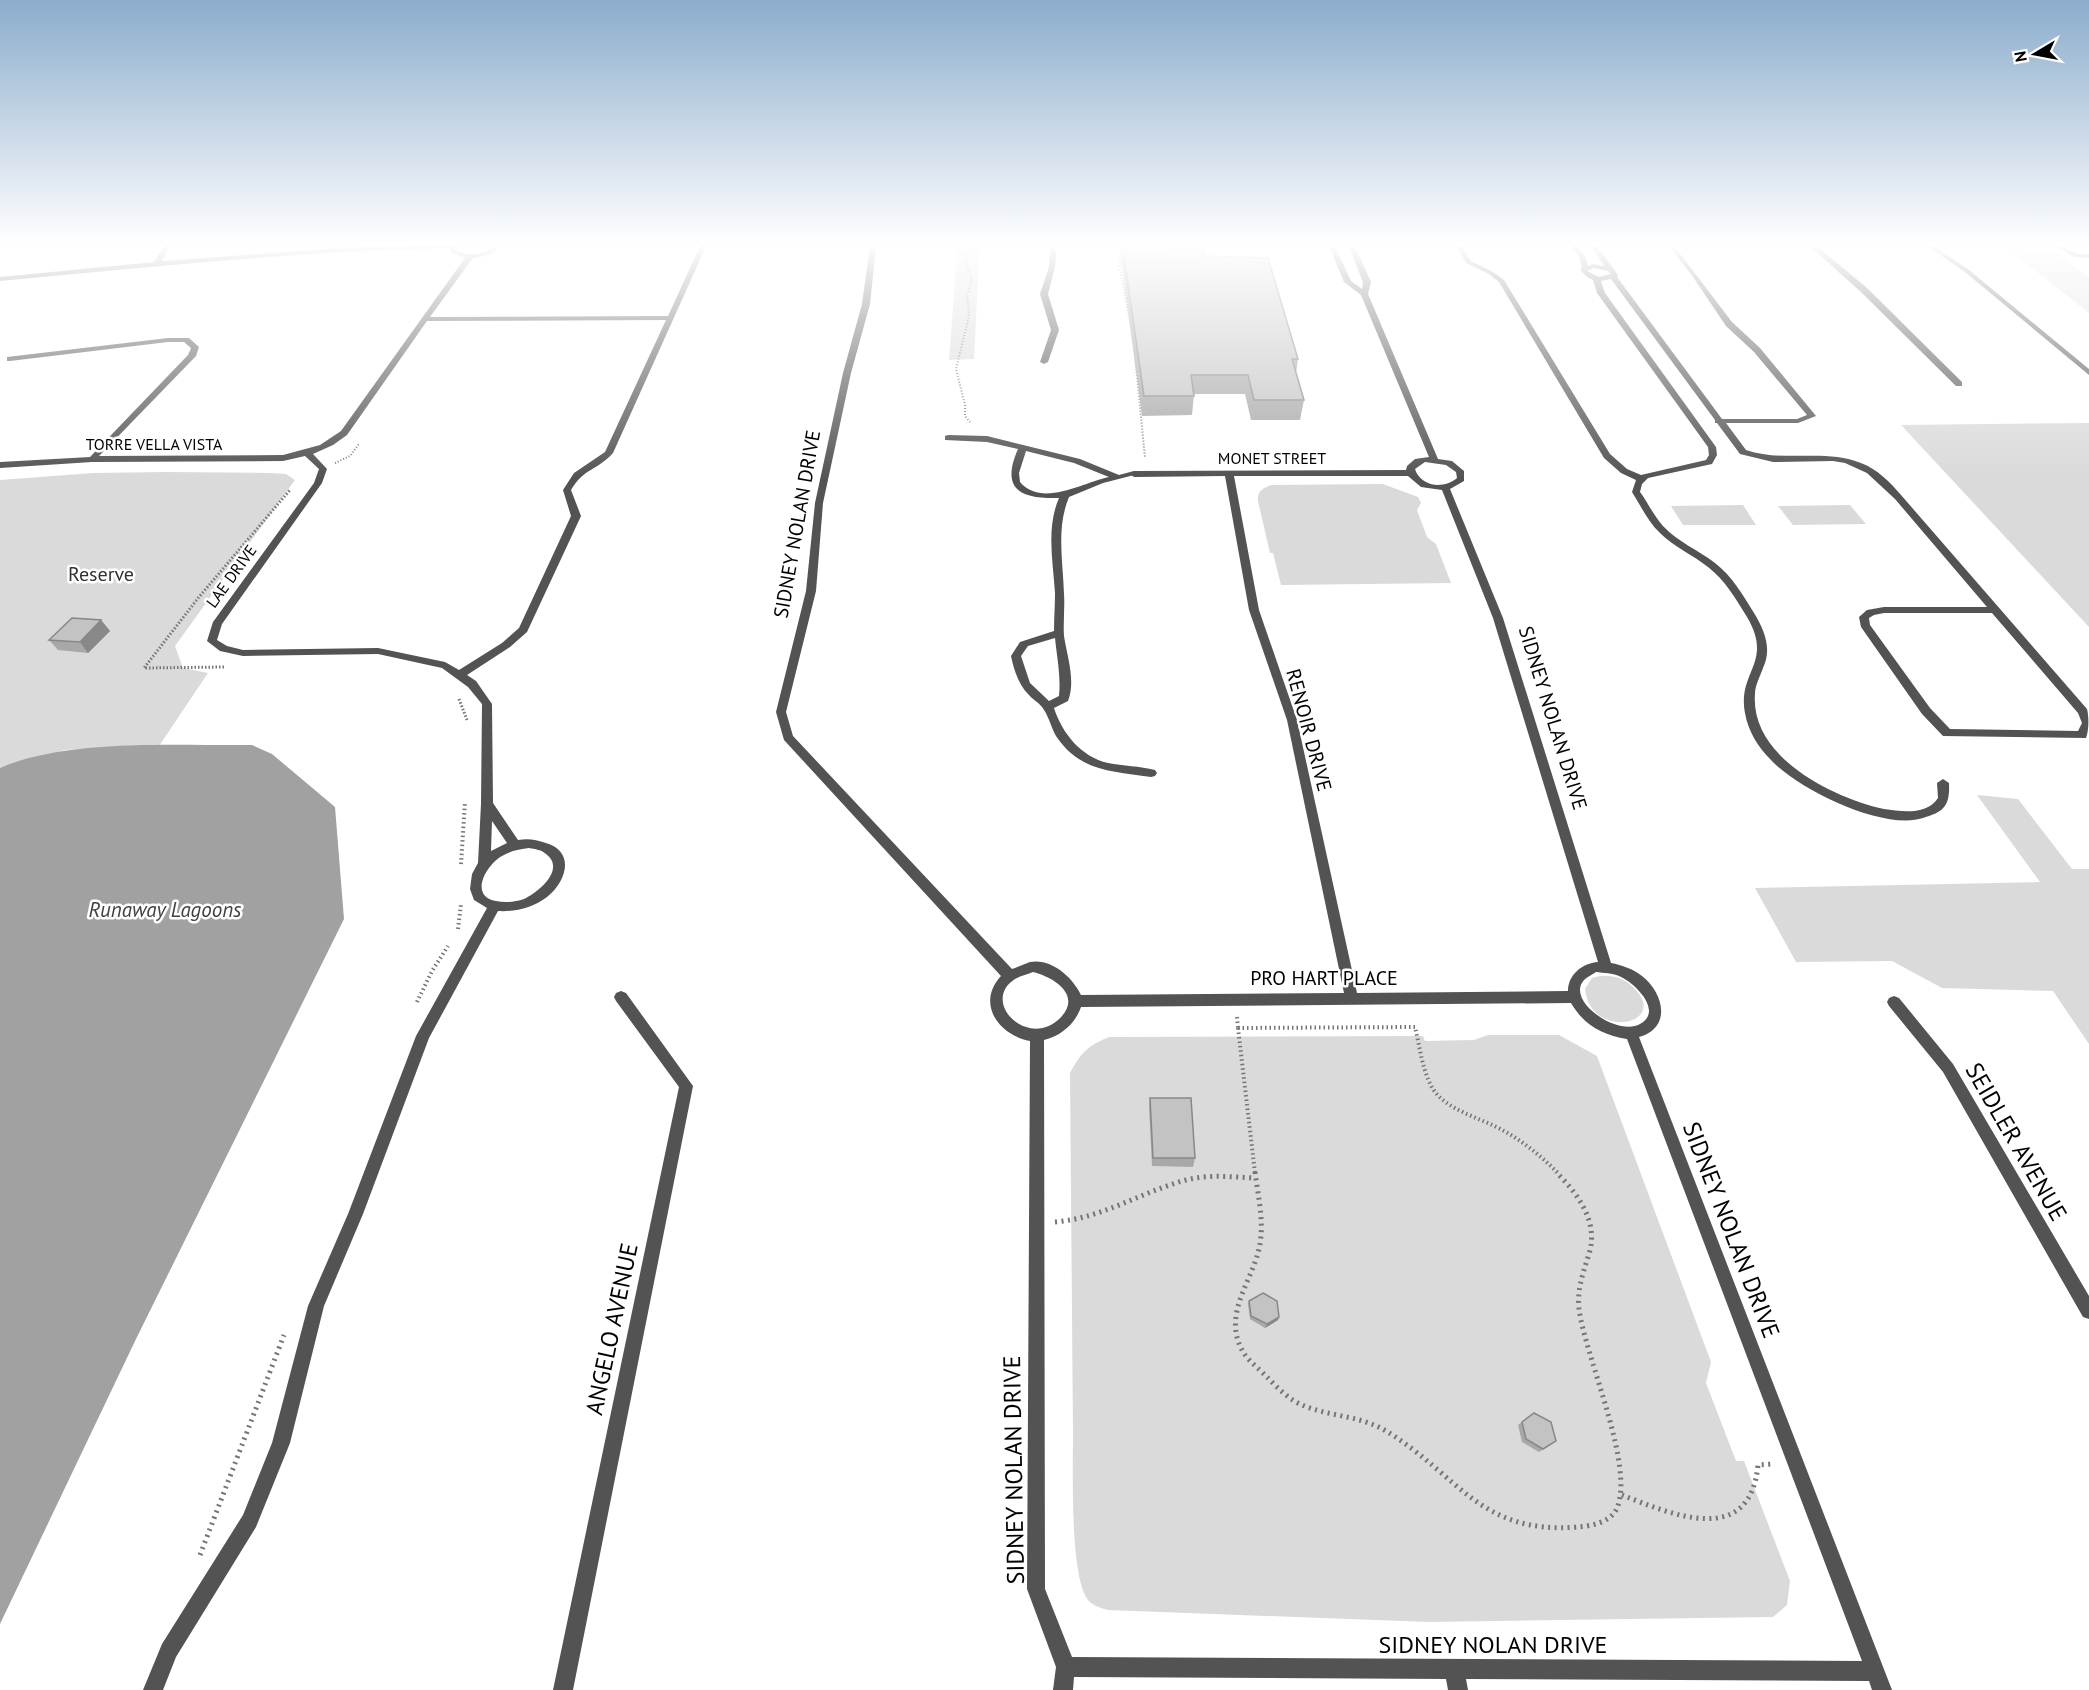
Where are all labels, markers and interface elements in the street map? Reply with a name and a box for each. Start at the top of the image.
north arrow [2005,24,2065,84]
text: N [2009,50,2031,64]
street label: SIDNEY NOLAN DRIVE [768,428,826,620]
street label: TORRE VELLA VISTA [86,434,223,454]
street label: MONET STREET [1218,448,1326,468]
street label: LAE DRIVE [201,541,261,611]
park label: Reserve [68,561,134,587]
street label: SIDNEY NOLAN DRIVE [1513,623,1593,813]
street label: RENOIR DRIVE [1280,666,1338,794]
water label: Runaway Lagoons [89,896,242,923]
street label: PRO HART PLACE [1250,965,1398,991]
street label: SEIDLER AVENUE [1959,1057,2074,1226]
street label: SIDNEY NOLAN DRIVE [1676,1117,1787,1342]
street label: ANGELO AVENUE [578,1240,645,1418]
street label: SIDNEY NOLAN DRIVE [996,1355,1031,1585]
street label: SIDNEY NOLAN DRIVE [1379,1629,1607,1660]

